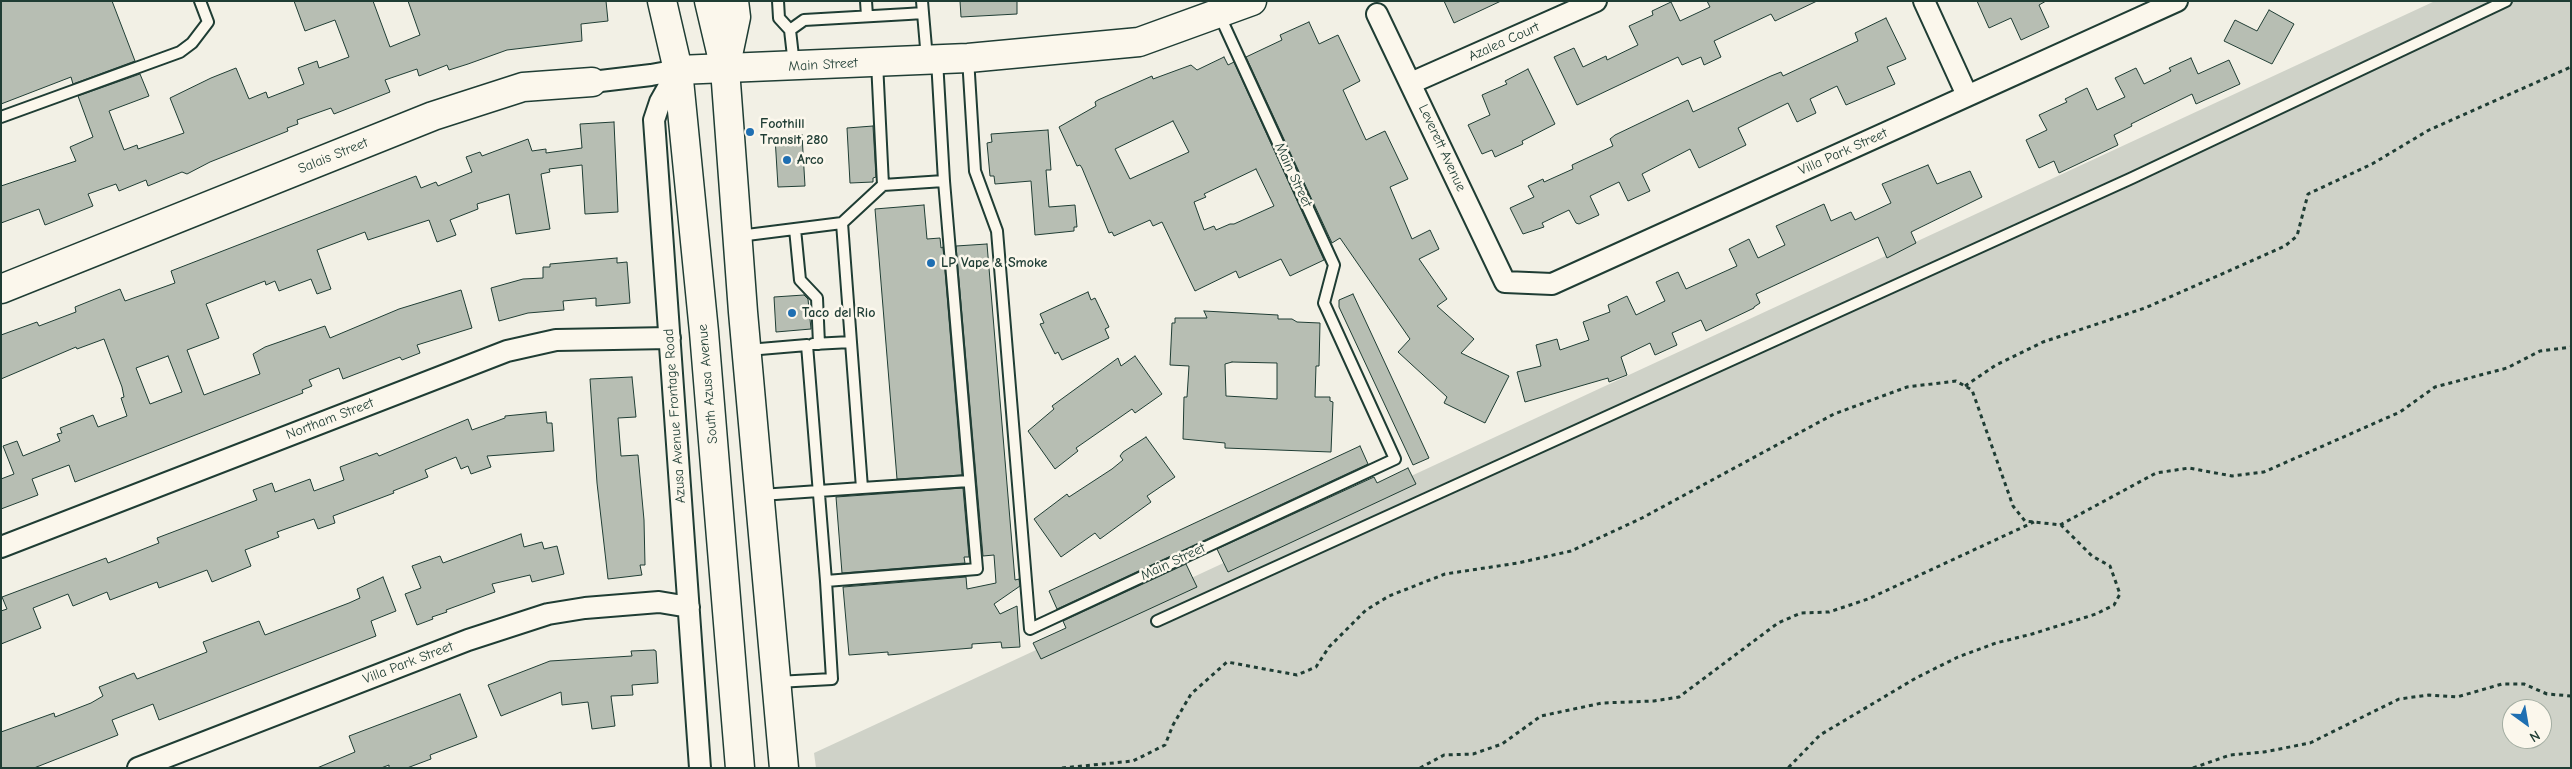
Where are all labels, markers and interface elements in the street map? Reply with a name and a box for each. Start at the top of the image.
street label: Azalea Court [1466,19,1542,65]
street label: Main Street [788,55,858,75]
street label: Leverett Avenue [1415,102,1469,194]
place label: Foothill Transit 280 [760,116,828,148]
street label: Villa Park Street [1796,125,1890,179]
marker: Foothill Transit 280 [744,126,756,138]
street label: Salais Street [296,134,370,178]
street label: Main Street [1271,140,1315,210]
place label: Arco [797,152,824,168]
marker: Arco [781,154,793,166]
place label: LP Vape & Smoke [941,255,1047,271]
marker: LP Vape & Smoke [925,257,937,269]
place label: Taco del Rio [802,305,875,321]
marker: Taco del Rio [786,307,798,319]
street label: South Azusa Avenue [694,323,722,445]
street label: Azusa Avenue Frontage Road [661,328,689,504]
street label: Northam Street [284,395,376,443]
street label: Main Street [1138,540,1208,584]
street label: Villa Park Street [361,638,455,688]
north arrow [2502,699,2552,749]
text: N [2526,727,2543,746]

